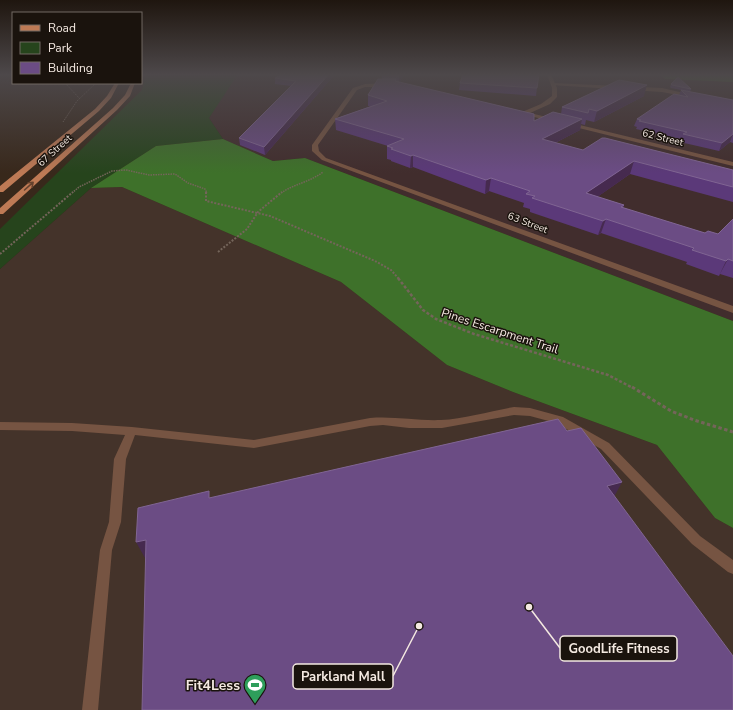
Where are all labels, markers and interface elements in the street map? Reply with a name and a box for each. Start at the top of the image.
legend [12,12,142,84]
text: Road [48,20,76,36]
text: Park [48,40,73,56]
text: Building [48,60,93,76]
street label: 62 Street [641,126,685,150]
street label: 67 Street [34,131,75,170]
one-way arrow [24,181,34,190]
street label: 63 Street [506,209,550,237]
street label: Pines Escarpment Trail [439,304,561,358]
callout: GoodLife Fitness [560,636,677,661]
text: GoodLife Fitness [568,640,670,658]
callout: Parkland Mall [293,664,393,689]
text: Parkland Mall [301,668,386,686]
sports icon: Fit4Less [242,672,268,705]
place label: Fit4Less [186,676,240,695]

